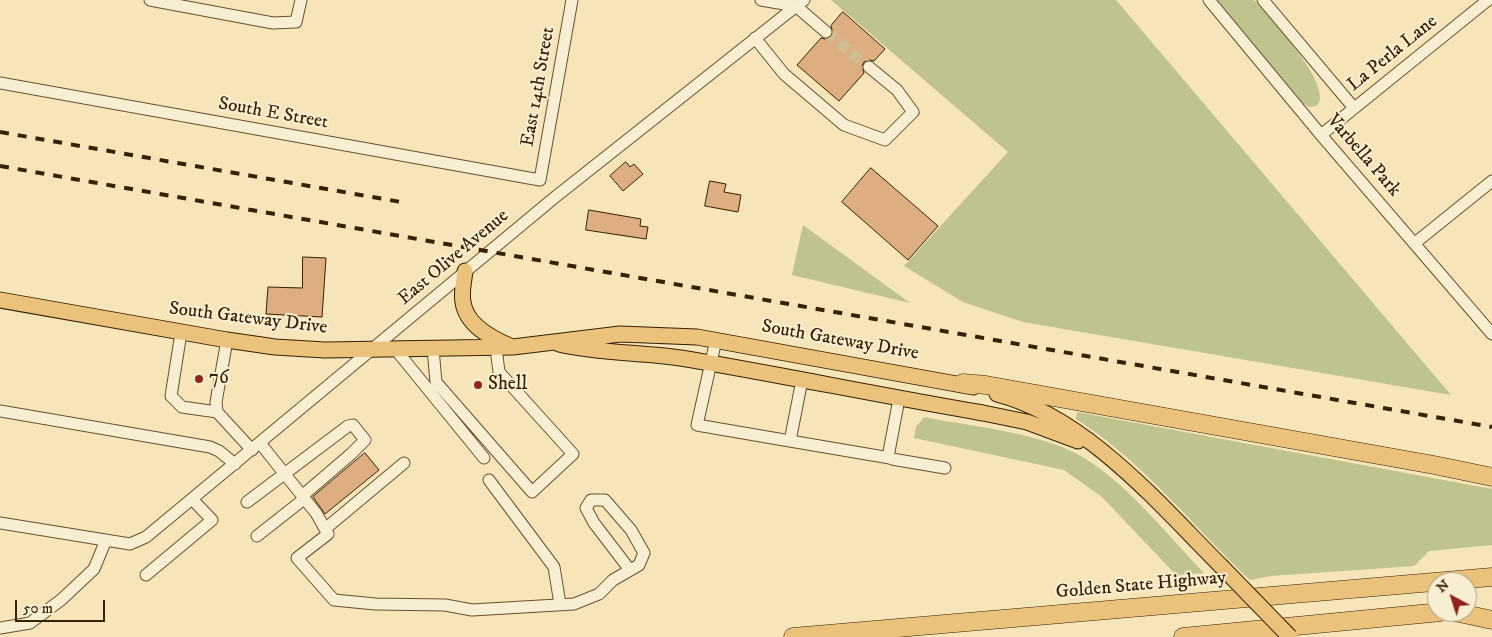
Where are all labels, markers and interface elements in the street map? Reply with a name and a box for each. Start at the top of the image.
street label: La Perla Lane [1344,11,1442,97]
street label: East 14th Street [517,25,561,149]
street label: South E Street [216,93,330,135]
street label: Varbella Park [1321,110,1405,202]
street label: East Olive Avenue [394,205,514,311]
street label: South Gateway Drive [168,298,328,340]
street label: South Gateway Drive [760,316,920,366]
place label: 76 [209,368,229,390]
marker: 76 [193,373,205,385]
place label: Shell [488,374,527,396]
marker: Shell [472,379,484,391]
street label: Golden State Highway [1055,567,1227,605]
north arrow [1427,572,1477,622]
text: N [1433,576,1453,597]
scale bar [18,590,108,622]
text: 50 m [23,599,53,618]

